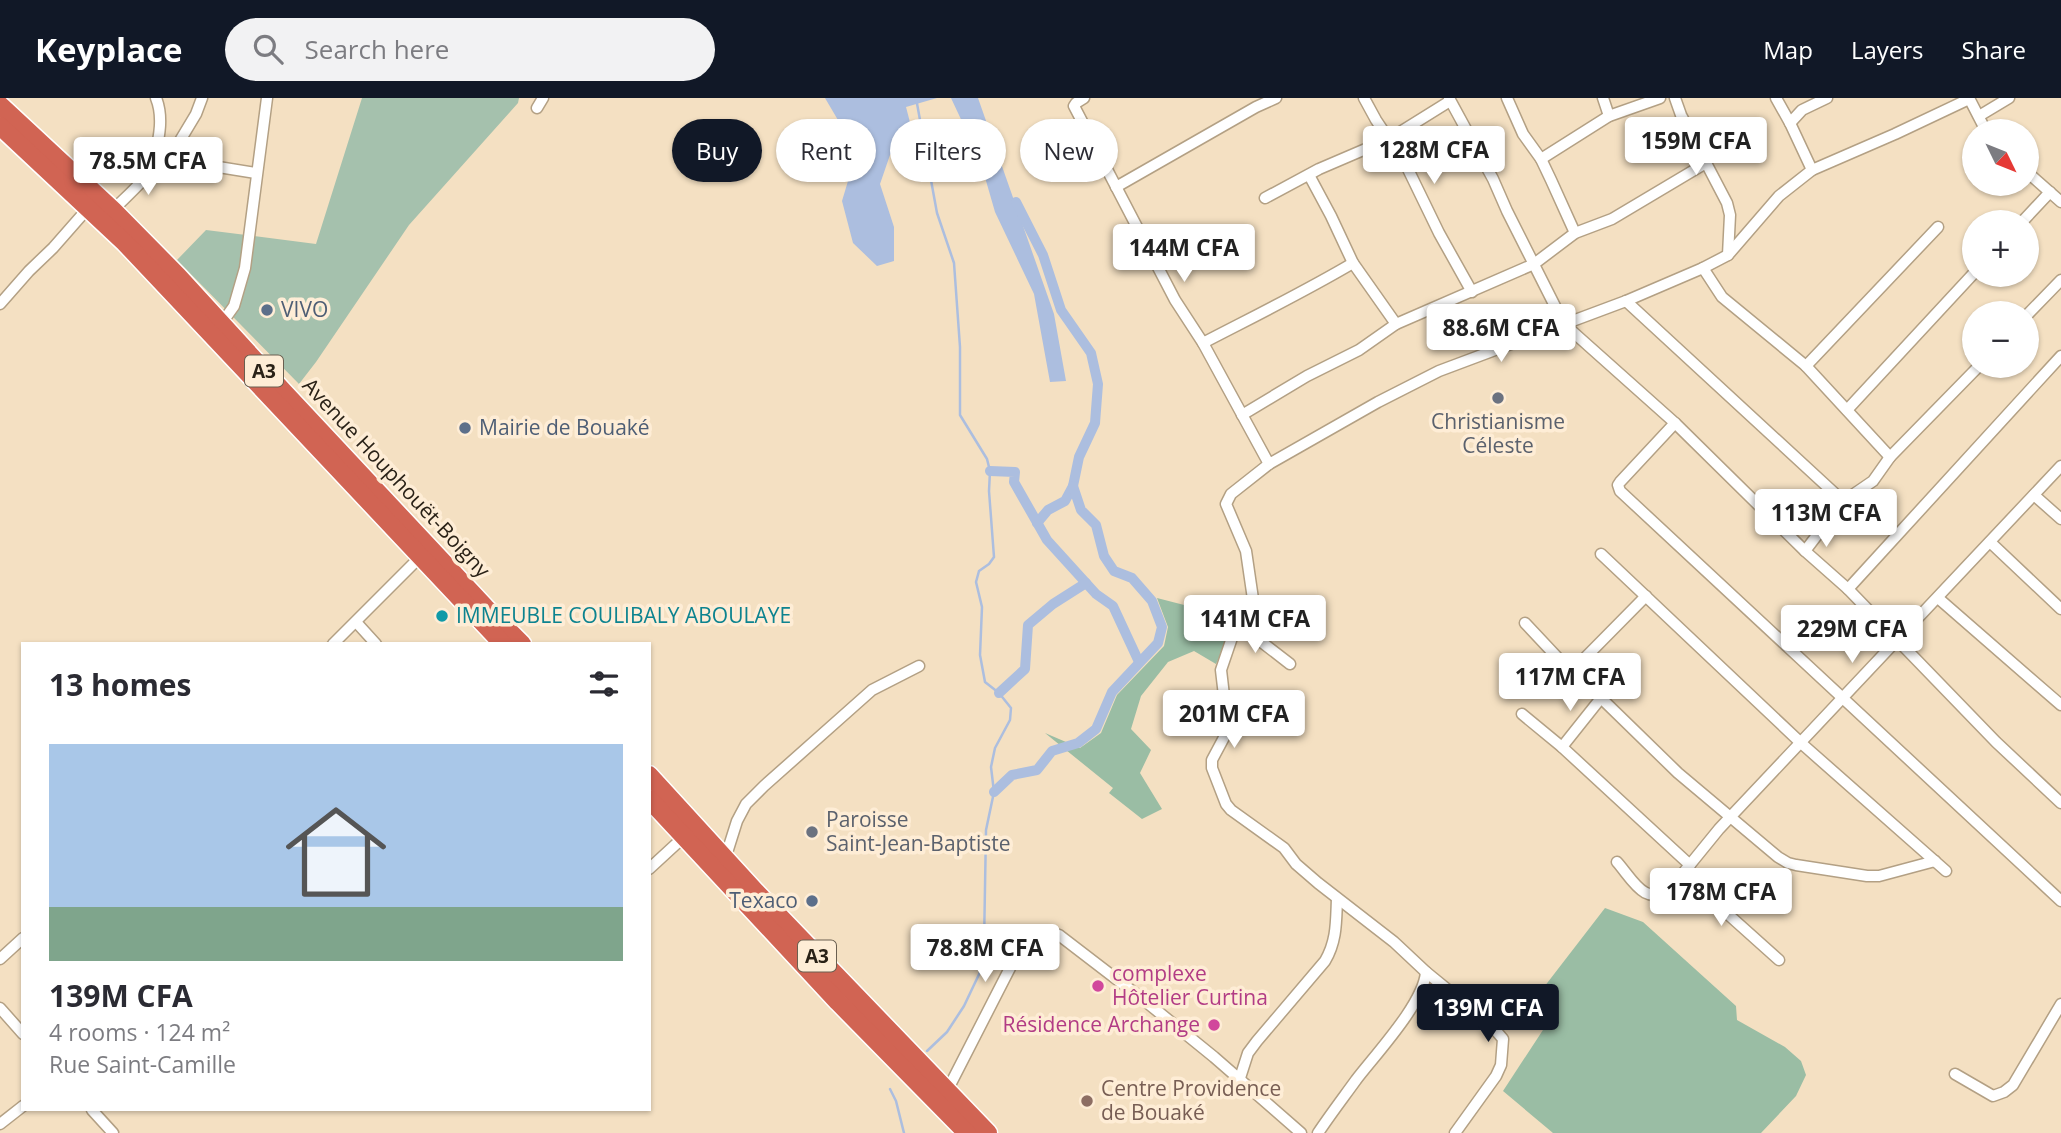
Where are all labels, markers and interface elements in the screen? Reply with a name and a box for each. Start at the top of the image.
search box [225,18,715,81]
text: Keyplace [35,27,183,72]
icon: search [249,30,287,68]
text: Search here [305,31,449,67]
text: Map [1763,33,1813,66]
text: Layers [1851,33,1924,66]
text: Share [1962,33,2026,66]
pin: 159M CFA [1624,118,1768,177]
chip: Buy [672,119,762,182]
chip: Rent [776,119,876,182]
chip: Filters [890,119,1006,182]
chip: New [1020,119,1118,182]
north arrow [1962,119,2039,196]
map controls [1962,119,2039,378]
text: 159M CFA [1641,124,1751,156]
pin: 128M CFA [1362,126,1506,186]
text: 128M CFA [1379,133,1489,165]
pin: 78.5M CFA [68,138,228,197]
text: 78.5M CFA [90,144,206,176]
button: + [1962,210,2039,287]
pin: 144M CFA [1112,225,1256,284]
text: 144M CFA [1129,231,1239,263]
place label: VIVO [281,295,328,323]
button: − [1962,301,2039,378]
marker: VIVO [259,302,275,318]
pin: 88.6M CFA [1421,304,1581,364]
text: 88.6M CFA [1443,311,1559,343]
road number: A3 [245,356,283,386]
street label: Avenue Houphouët-Boigny [297,372,497,583]
marker: Christianisme Céleste [1490,390,1506,406]
place label: Christianisme Céleste [1431,407,1565,459]
place label: Mairie de Bouaké [479,413,650,441]
marker: Mairie de Bouaké [457,420,473,436]
pin: 113M CFA [1754,490,1898,549]
text: 113M CFA [1771,496,1881,528]
pin: 141M CFA [1183,596,1327,655]
place label: IMMEUBLE COULIBALY ABOULAYE [456,601,791,629]
text: 141M CFA [1200,602,1310,634]
pin: 229M CFA [1780,606,1924,665]
marker: IMMEUBLE COULIBALY ABOULAYE [434,608,450,624]
text: 229M CFA [1797,612,1907,644]
pin: 117M CFA [1498,654,1642,713]
text: 117M CFA [1515,660,1625,692]
text: 13 homes [49,664,192,705]
icon: filters [585,665,623,703]
pin: 201M CFA [1162,690,1306,750]
text: 201M CFA [1179,697,1289,729]
icon: home [273,789,399,915]
place label: Paroisse Saint-Jean-Baptiste [826,805,1011,857]
marker: Paroisse Saint-Jean-Baptiste [804,824,820,840]
pin: 178M CFA [1649,868,1793,928]
text: 178M CFA [1666,875,1776,907]
place label: Texaco [729,886,798,914]
marker: Texaco [804,893,820,909]
pin: 78.8M CFA [905,924,1065,984]
text: 78.8M CFA [927,931,1043,963]
road number: A3 [798,940,836,972]
place label: complexe Hôtelier Curtina [1112,959,1268,1011]
text: 139M CFA [49,975,193,1016]
marker: complexe Hôtelier Curtina [1090,978,1106,994]
pin: 139M CFA [1416,984,1560,1044]
text: 139M CFA [1433,991,1543,1023]
place label: Résidence Archange [1003,1010,1200,1038]
text: 4 rooms · 124 m² [49,1016,230,1048]
marker: Résidence Archange [1206,1017,1222,1033]
text: Rue Saint-Camille [49,1048,236,1080]
place label: Centre Providence de Bouaké [1101,1074,1281,1126]
marker: Centre Providence de Bouaké [1079,1093,1095,1109]

